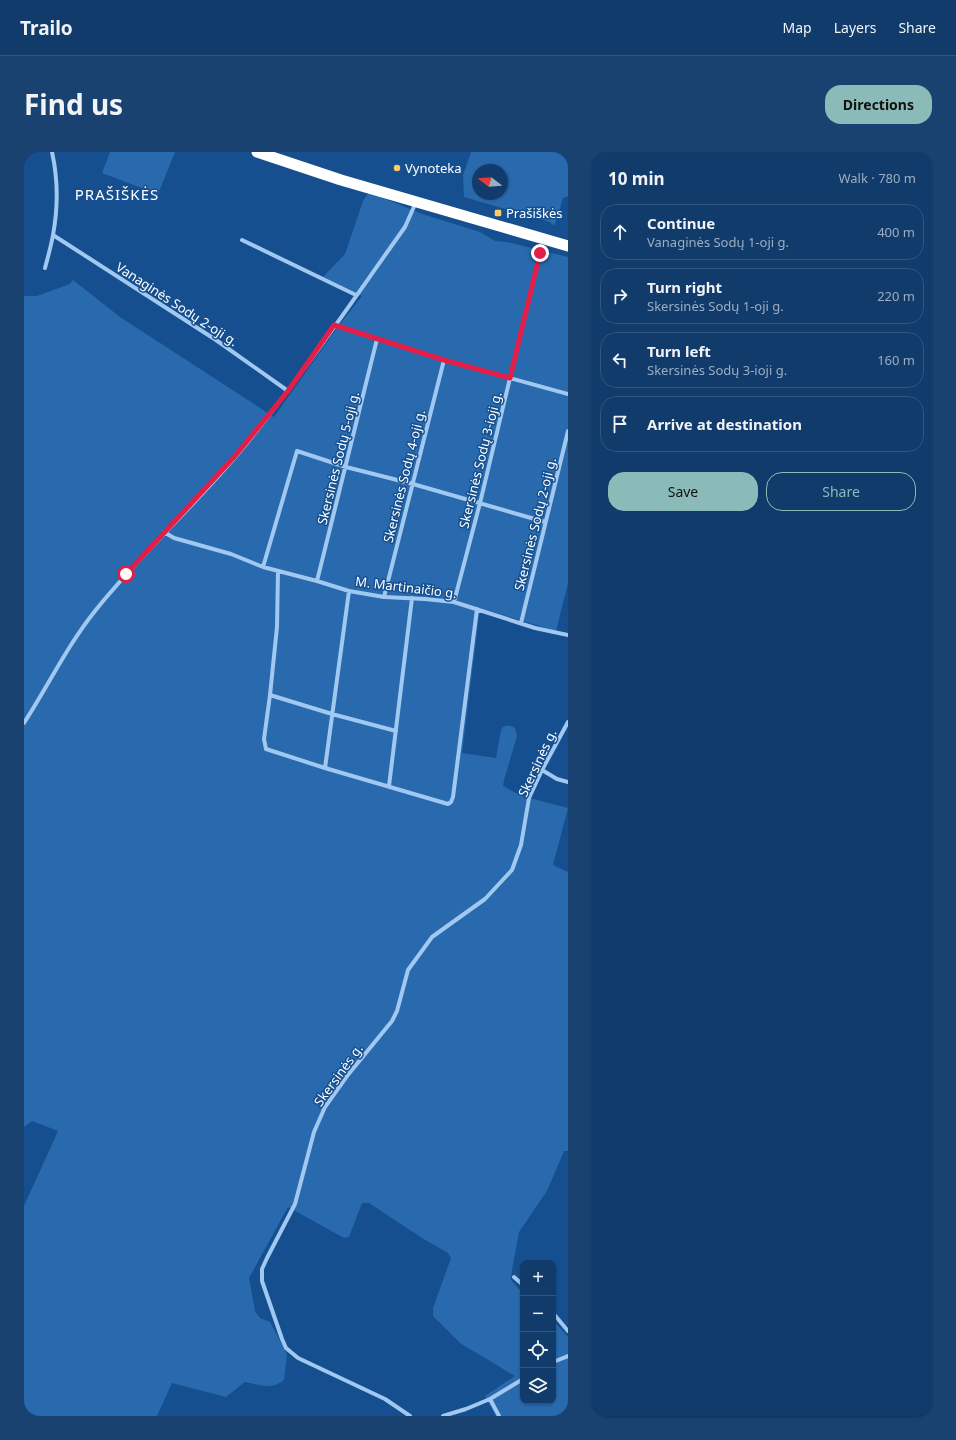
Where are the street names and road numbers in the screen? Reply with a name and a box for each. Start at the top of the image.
street label: Vanaginės Sodų 2-oji g. [113,258,241,350]
street label: Skersinės Sodų 5-oji g. [313,389,363,527]
street label: Skersinės Sodų 3-ioji g. [454,390,506,530]
street label: Skersinės Sodų 4-oji g. [379,407,429,545]
street label: Skersinės Sodų 2-oji g. [510,455,560,593]
street label: M. Martinaičio g. [354,572,458,602]
street label: Skersinės g. [513,726,561,800]
street label: Skersinės g. [309,1040,367,1110]

